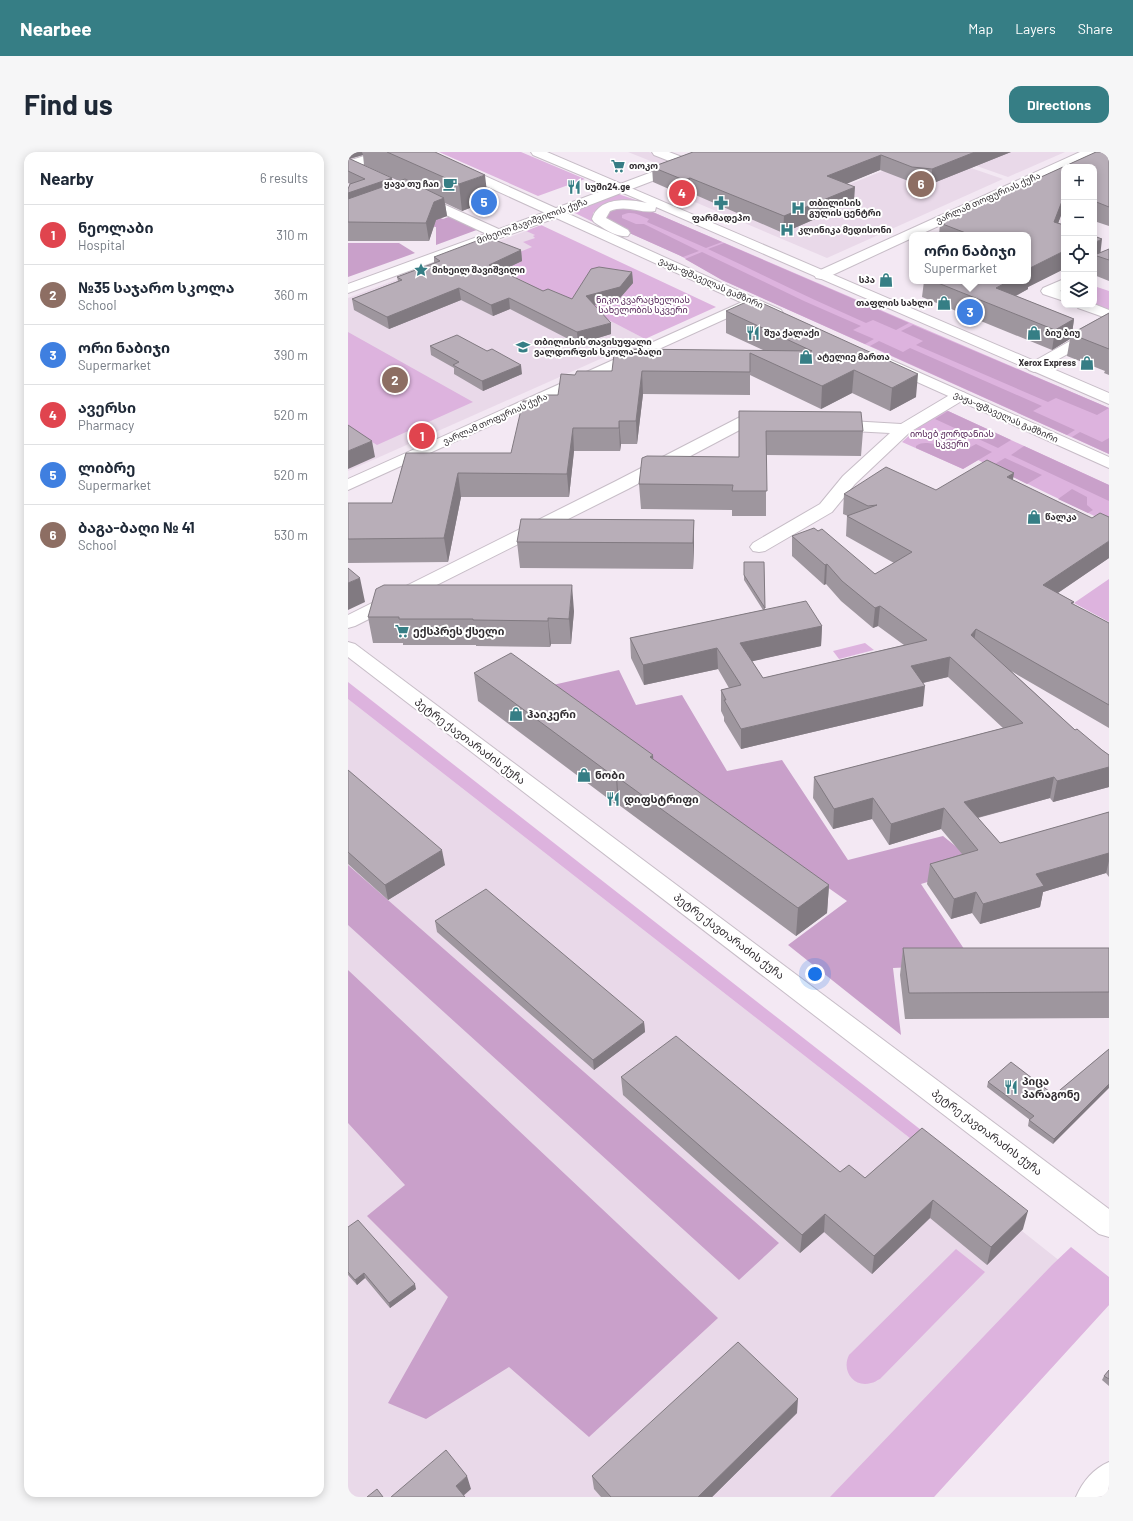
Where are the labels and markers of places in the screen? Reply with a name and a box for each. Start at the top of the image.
supermarket icon: თოკო [610,158,626,174]
place label: თოკო [629,160,658,171]
pin: 6 [908,169,934,199]
cafe icon: ყავა თუ ჩაი [442,176,458,192]
place label: ყავა თუ ჩაი [384,178,440,189]
pin: 4 [669,178,695,208]
restaurant icon: სუში24.ge [566,179,582,195]
place label: სუში24.ge [585,181,630,192]
pin: 5 [471,187,497,217]
pharmacy icon: ფარმადეპო [713,195,729,211]
place label: თბილისის გულის ცენტრი [809,197,882,219]
hospital icon: თბილისის გულის ცენტრი [790,200,806,216]
place label: ფარმადეპო [692,212,750,224]
hospital icon: კლინიკა მედისონი [779,222,795,238]
place label: კლინიკა მედისონი [798,224,892,236]
place icon: მიხეილ შავიშვილი [413,262,429,278]
place label: მიხეილ შავიშვილი [432,264,525,276]
shop icon: სპა [878,272,894,288]
place label: სპა [859,274,875,285]
shop icon: თაფლის სახლი [936,295,952,311]
place label: თაფლის სახლი [856,297,934,309]
pin: 3 [957,297,983,327]
restaurant icon: შუა ქალაქი [745,325,761,341]
shop icon: ბიუ ბიუ [1026,325,1042,341]
place label: შუა ქალაქი [764,327,820,339]
place label: ბიუ ბიუ [1045,327,1080,338]
place label: თბილისის თავისუფალი ვალდორფის სკოლა-ბაღი [534,336,662,358]
school or university icon: თბილისის თავისუფალი ვალდორფის სკოლა-ბაღი [515,339,531,355]
shop icon: ატელიე მართა [798,349,814,365]
place label: ატელიე მართა [817,351,890,363]
shop icon: Xerox Express [1079,355,1095,371]
place label: Xerox Express [1019,357,1076,368]
pin: 2 [382,365,408,395]
pin: 1 [409,421,435,451]
shop icon: წალკა [1026,509,1042,525]
place label: წალკა [1045,511,1077,523]
supermarket icon: ექსპრეს ქსელი [394,623,410,639]
place label: ექსპრეს ქსელი [413,624,505,638]
shop icon: ჰაიკერი [508,706,524,722]
place label: ჰაიკერი [527,707,576,721]
shop icon: ნობი [576,767,592,783]
place label: ნობი [595,768,625,781]
restaurant icon: დიფსტრიფი [605,791,621,807]
place label: დიფსტრიფი [624,792,699,806]
place label: პიცა პარაგონე [1022,1074,1080,1101]
restaurant icon: პიცა პარაგონე [1003,1079,1019,1095]

